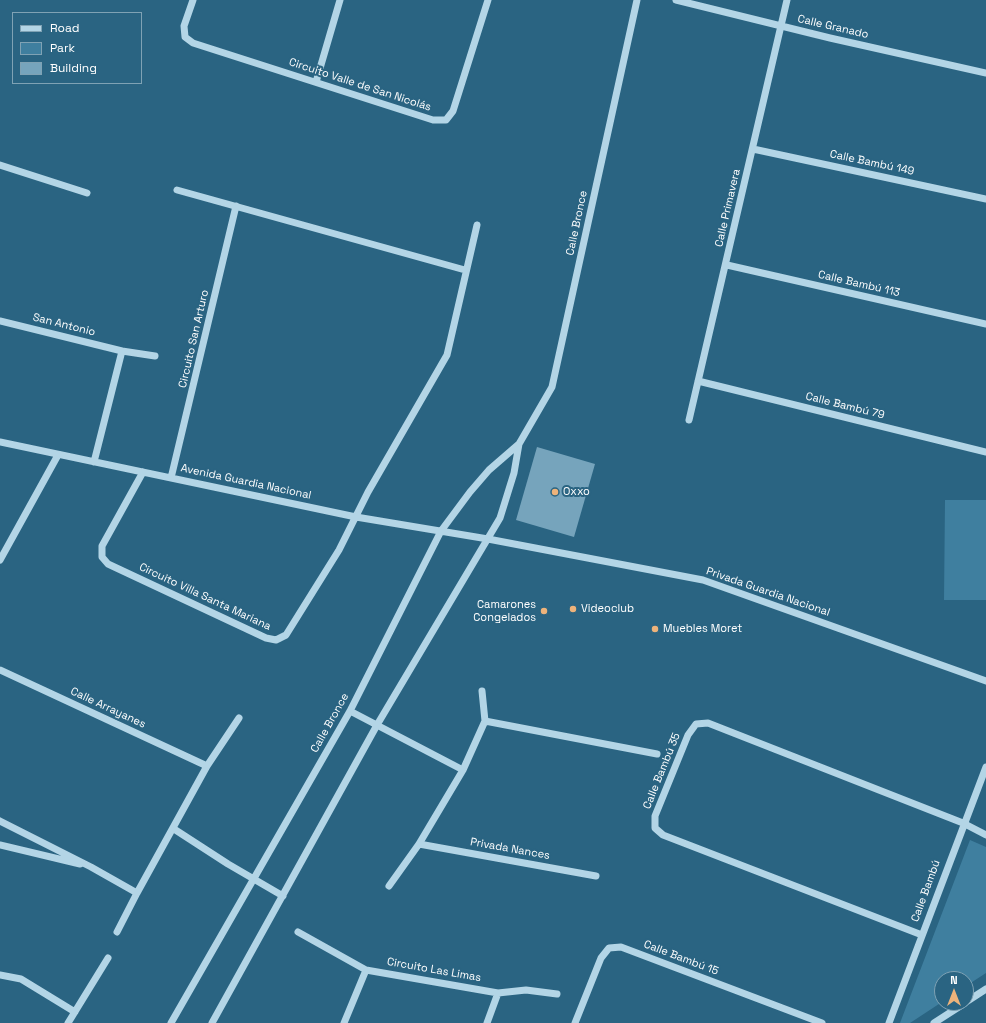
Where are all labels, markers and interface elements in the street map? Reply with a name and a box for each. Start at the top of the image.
legend [12,12,142,84]
street label: Calle Granado [796,12,870,42]
text: Road [50,20,79,36]
text: Park [50,40,75,56]
street label: Circuito Valle de San Nicolás [287,56,433,114]
text: Building [50,60,97,76]
street label: Calle Bambú 149 [829,148,915,178]
street label: Calle Primavera [713,168,743,248]
street label: Calle Bronce [564,189,590,257]
street label: Calle Bambú 113 [817,268,901,300]
street label: Circuito San Arturo [176,289,212,389]
street label: San Antonio [31,311,97,339]
street label: Calle Bambú 79 [804,390,886,422]
street label: Avenida Guardia Nacional [180,462,312,502]
place label: Oxxo [563,485,590,499]
marker: Oxxo [550,487,560,497]
street label: Circuito Villa Santa Mariana [137,561,273,633]
street label: Privada Guardia Nacional [704,565,832,619]
place label: Camarones Congelados [473,598,536,624]
place label: Videoclub [581,602,634,616]
marker: Videoclub [568,604,578,614]
marker: Camarones Congelados [539,606,549,616]
place label: Muebles Moret [663,622,742,636]
marker: Muebles Moret [650,624,660,634]
street label: Calle Arrayanes [68,685,148,731]
street label: Calle Bronce [308,691,352,755]
street label: Calle Bambú 35 [641,731,683,811]
street label: Privada Nances [469,835,551,863]
street label: Calle Bambú [909,858,943,924]
street label: Calle Bambú 15 [642,938,720,978]
street label: Circuito Las Limas [386,955,482,985]
north arrow [934,971,974,1011]
text: N [950,973,958,987]

